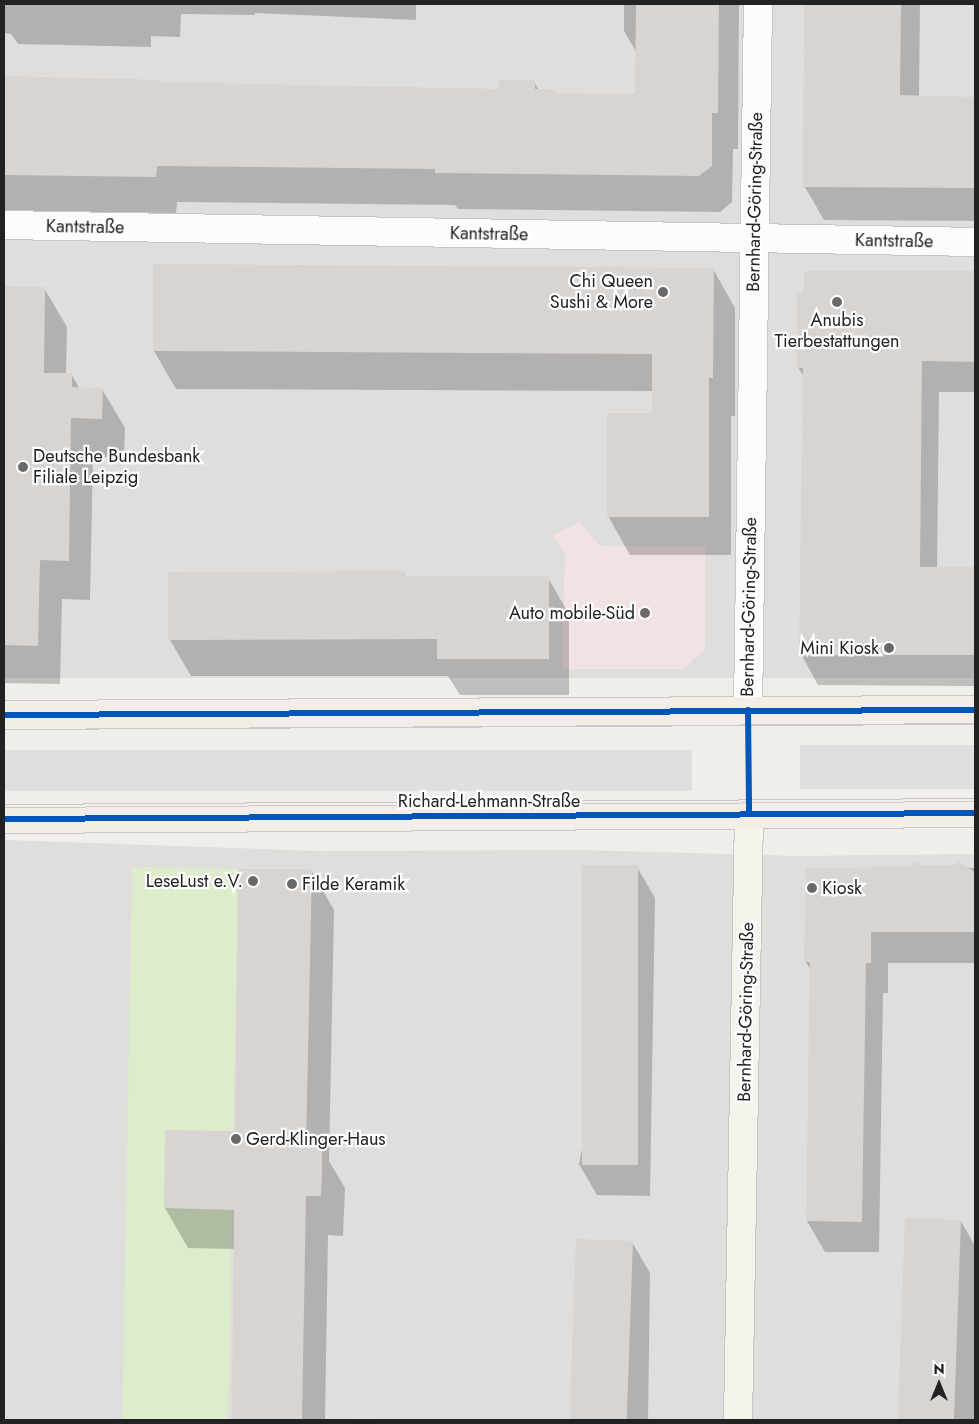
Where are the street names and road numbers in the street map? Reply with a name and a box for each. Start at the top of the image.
street label: Bernhard-Göring-Straße [743,112,767,292]
street label: Kantstraße [46,216,124,238]
street label: Kantstraße [450,223,528,245]
street label: Kantstraße [855,230,933,252]
street label: Bernhard-Göring-Straße [737,517,761,697]
street label: Richard-Lehmann-Straße [398,790,580,812]
street label: Bernhard-Göring-Straße [734,922,758,1102]

